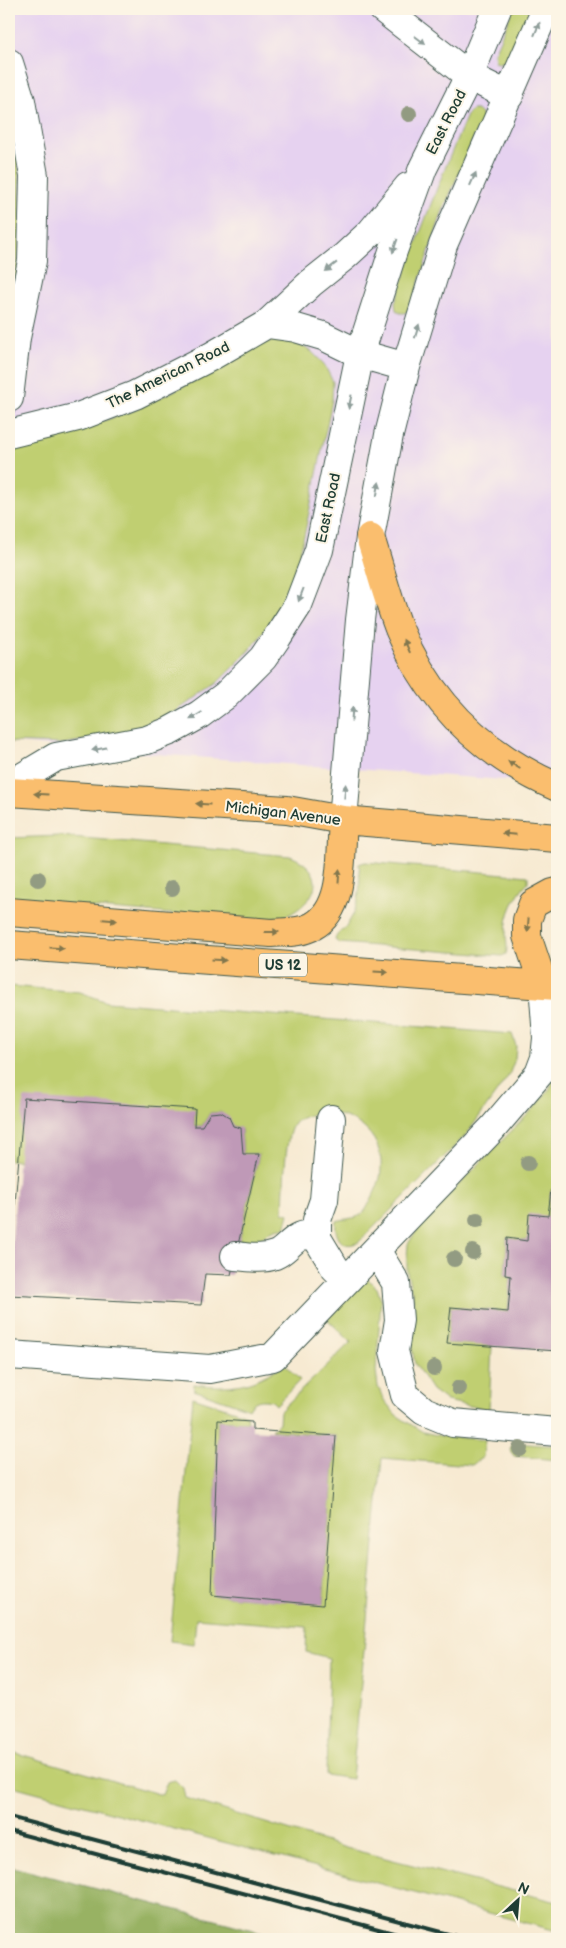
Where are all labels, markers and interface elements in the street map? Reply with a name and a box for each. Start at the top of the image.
one-way arrow [534,22,542,36]
one-way arrow [414,34,427,45]
street label: East Road [422,86,471,158]
one-way arrow [470,172,478,186]
one-way arrow [391,239,399,254]
one-way arrow [325,262,338,273]
one-way arrow [414,323,421,338]
street label: The American Road [104,337,233,413]
one-way arrow [346,395,354,410]
street label: East Road [312,472,345,545]
one-way arrow [375,480,383,496]
one-way arrow [297,588,304,603]
one-way arrow [403,639,411,653]
one-way arrow [348,706,356,722]
one-way arrow [190,712,203,721]
one-way arrow [91,745,107,753]
one-way arrow [507,760,520,769]
one-way arrow [341,783,349,799]
one-way arrow [33,789,49,797]
street label: Michigan Avenue [224,797,342,830]
one-way arrow [195,800,211,808]
one-way arrow [500,830,516,838]
one-way arrow [335,868,343,884]
one-way arrow [102,916,118,924]
one-way arrow [523,917,531,933]
one-way arrow [264,928,280,936]
one-way arrow [50,945,66,953]
road number: US 12 [259,954,307,976]
one-way arrow [212,957,228,965]
one-way arrow [374,969,390,977]
north arrow [494,1876,544,1926]
text: N [515,1879,532,1899]

